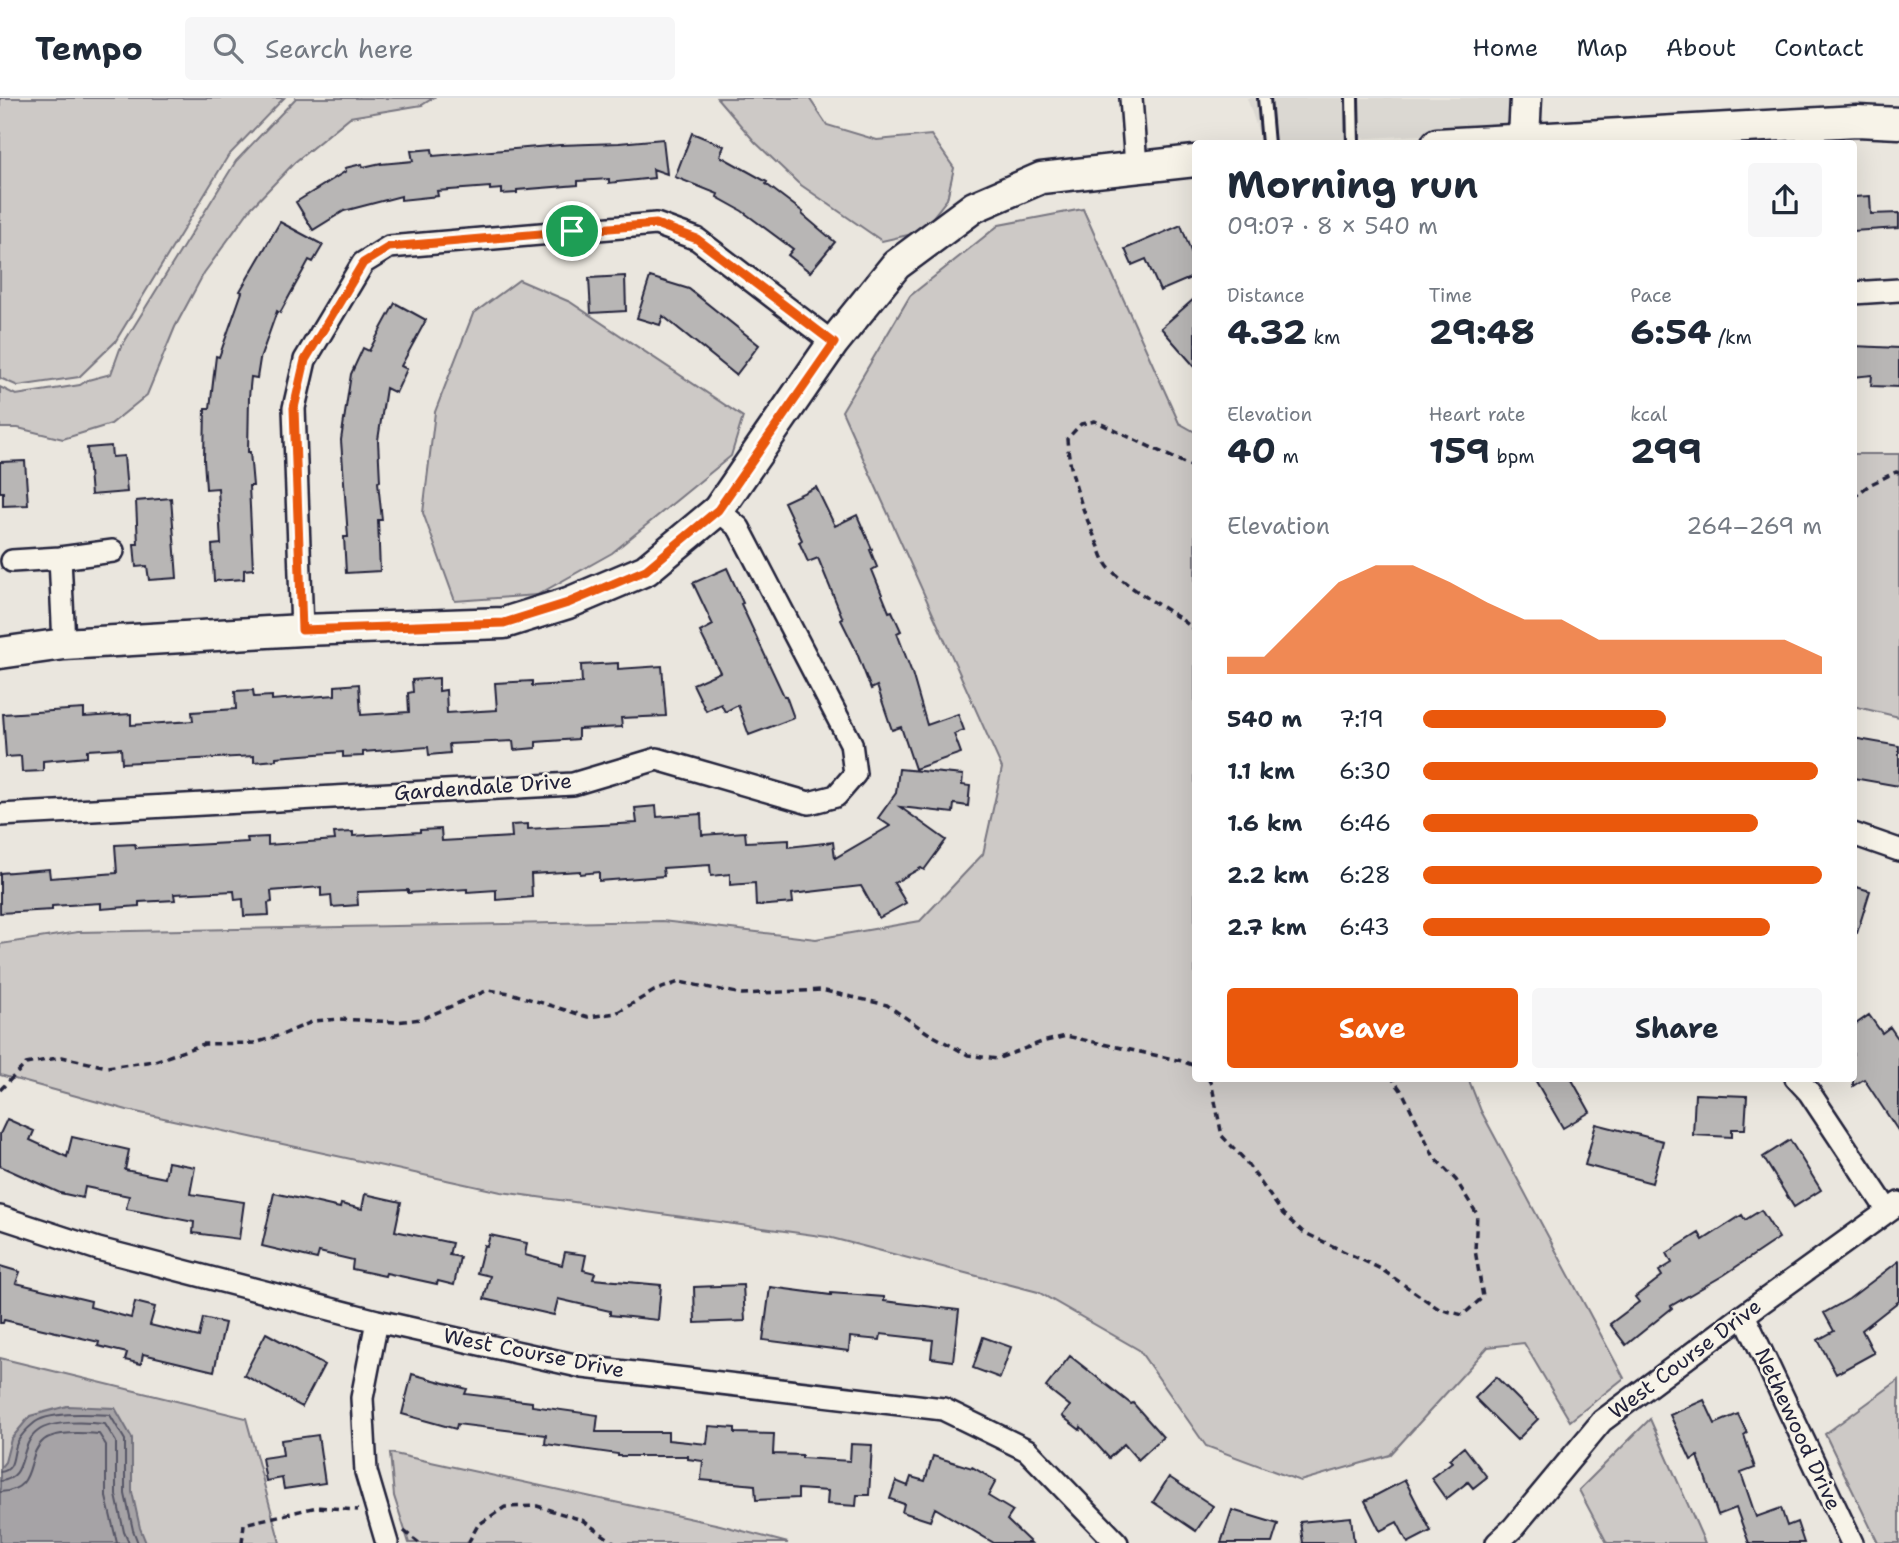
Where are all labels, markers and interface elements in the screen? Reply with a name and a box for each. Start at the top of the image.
search box [185,17,675,80]
text: Tempo [35,26,143,71]
icon: search [209,29,247,67]
text: Search here [265,31,414,66]
text: Home [1472,32,1538,64]
text: Map [1576,32,1628,64]
text: About [1666,32,1736,64]
text: Contact [1774,32,1864,64]
text: Morning run [1227,159,1478,210]
button: share [1748,163,1822,237]
pin [542,201,602,261]
text: 09:07 · 8 × 540 m [1227,211,1438,241]
icon: arrive [553,212,591,250]
text: Distance [1227,283,1305,308]
text: Time [1429,283,1472,308]
text: Pace [1630,283,1672,308]
text: 4.32 [1227,308,1307,355]
text: 29:48 [1429,308,1535,355]
text: 6:54 [1630,308,1711,355]
text: km [1307,325,1340,350]
text: /km [1711,325,1752,350]
text: Elevation [1227,402,1312,427]
text: Heart rate [1429,402,1525,427]
text: kcal [1630,402,1667,427]
text: 40 [1227,427,1276,474]
text: 159 [1429,427,1490,474]
text: 299 [1630,427,1702,474]
text: m [1276,444,1299,469]
text: bpm [1490,444,1535,469]
text: Elevation [1227,511,1330,541]
text: 264–269 m [1686,511,1822,541]
text: 540 m [1227,704,1302,734]
text: 7:19 [1339,704,1384,734]
text: 1.1 km [1227,756,1295,786]
text: 6:30 [1339,756,1391,786]
street label: Gardendale Drive [393,767,573,807]
text: 1.6 km [1227,808,1302,838]
text: 6:46 [1339,808,1391,838]
text: 2.2 km [1227,860,1309,890]
text: 6:28 [1339,860,1391,890]
text: 2.7 km [1227,912,1307,942]
text: 6:43 [1339,912,1390,942]
button: Save [1227,988,1518,1068]
button: Share [1532,988,1822,1068]
street label: West Course Drive [1603,1292,1767,1426]
street label: West Course Drive [441,1322,627,1384]
street label: Nethewood Drive [1748,1343,1848,1515]

